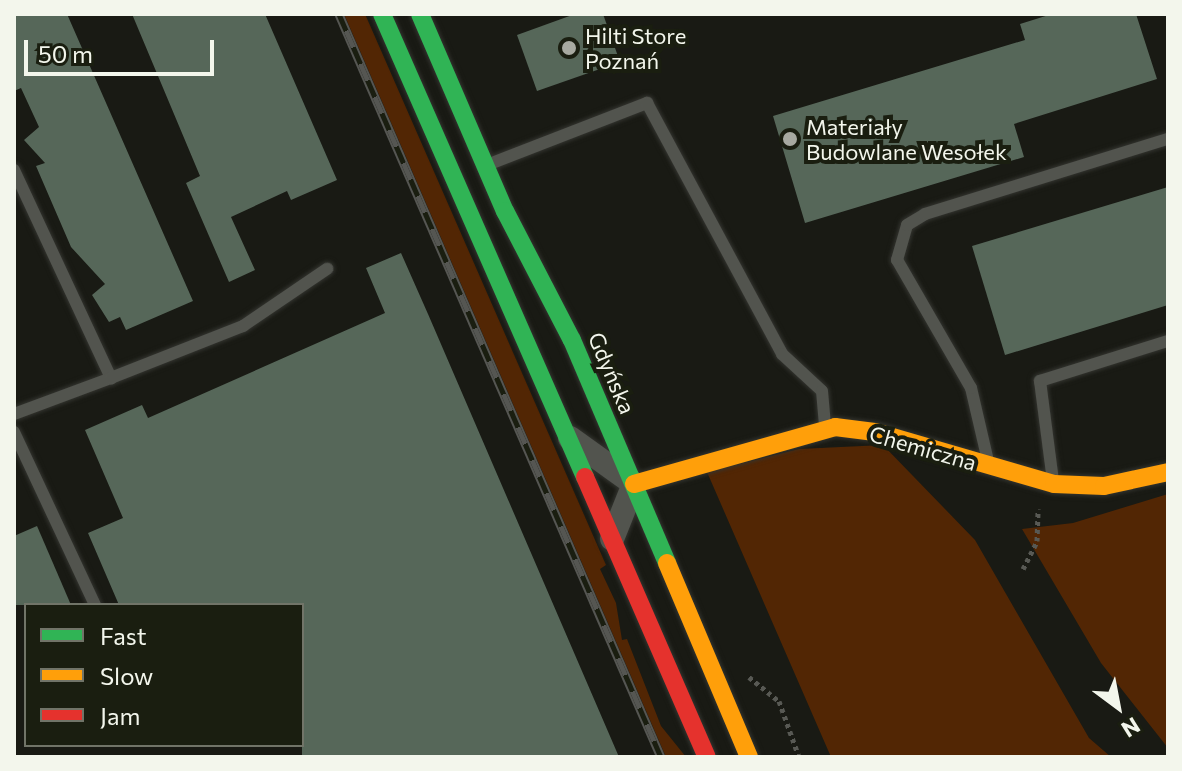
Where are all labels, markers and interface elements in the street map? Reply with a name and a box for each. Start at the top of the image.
place label: Hilti Store Poznań [585,22,686,74]
scale bar [28,24,218,74]
text: 50 m [38,39,93,68]
marker: Hilti Store Poznań [560,39,578,57]
place label: Materiały Budowlane Wesołek [806,113,1007,164]
marker: Materiały Budowlane Wesołek [781,130,799,148]
street label: Gdyńska [583,328,641,418]
street label: Chemiczna [866,420,980,476]
legend [24,603,304,747]
text: Fast [100,621,147,650]
text: Slow [100,661,153,690]
north arrow [1078,667,1158,747]
text: Jam [100,701,140,730]
text: N [1117,712,1145,744]

